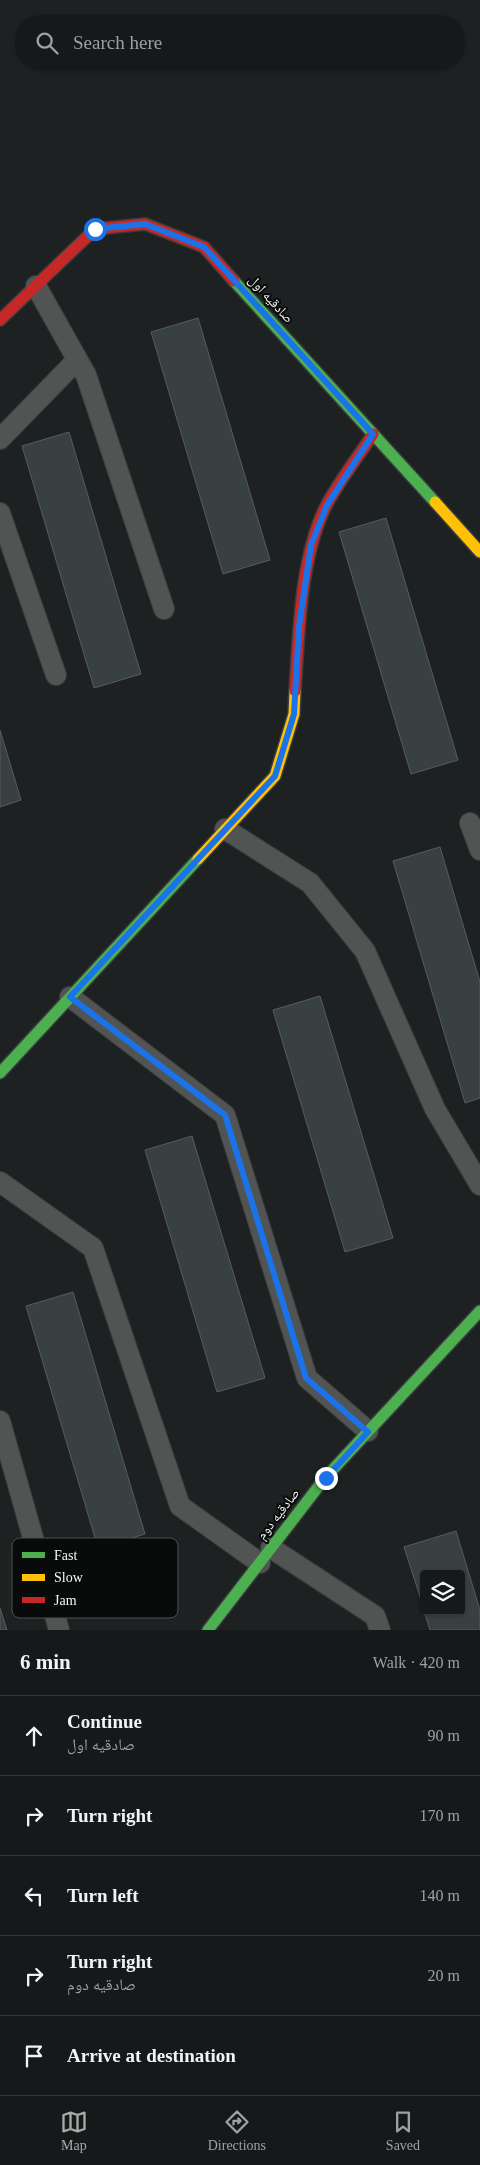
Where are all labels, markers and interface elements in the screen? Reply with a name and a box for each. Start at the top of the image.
search box [15,15,465,70]
icon: search [33,29,61,57]
text: Search here [73,32,162,53]
route start [84,218,107,241]
street label: صادقیه اول [245,272,296,327]
route end [315,1467,338,1490]
street label: صادقیه دوم [254,1486,304,1544]
legend [12,1538,178,1618]
text: Fast [54,1548,77,1563]
text: Slow [54,1570,84,1585]
map controls [420,1570,465,1615]
button: layers [420,1570,465,1615]
text: Jam [54,1593,77,1608]
text: 6 min [20,1650,71,1674]
text: Walk · 420 m [373,1654,460,1671]
text: Continue [67,1711,142,1732]
icon: ahead [20,1722,48,1750]
text: 90 m [428,1727,460,1744]
text: صادقیه اول [67,1736,135,1753]
icon: right [20,1802,48,1830]
text: Turn right [67,1805,152,1826]
text: 170 m [420,1807,460,1824]
icon: left [20,1882,48,1910]
text: Turn left [67,1885,139,1906]
text: 140 m [420,1887,460,1904]
text: Turn right [67,1951,152,1972]
icon: right [20,1962,48,1990]
text: 20 m [428,1967,460,1984]
text: صادقیه دوم [67,1976,136,1993]
icon: arrive [20,2042,48,2070]
text: Arrive at destination [67,2045,236,2066]
tab: Map [60,2108,88,2154]
tab: Directions [208,2108,266,2154]
tab: Saved [386,2108,420,2154]

